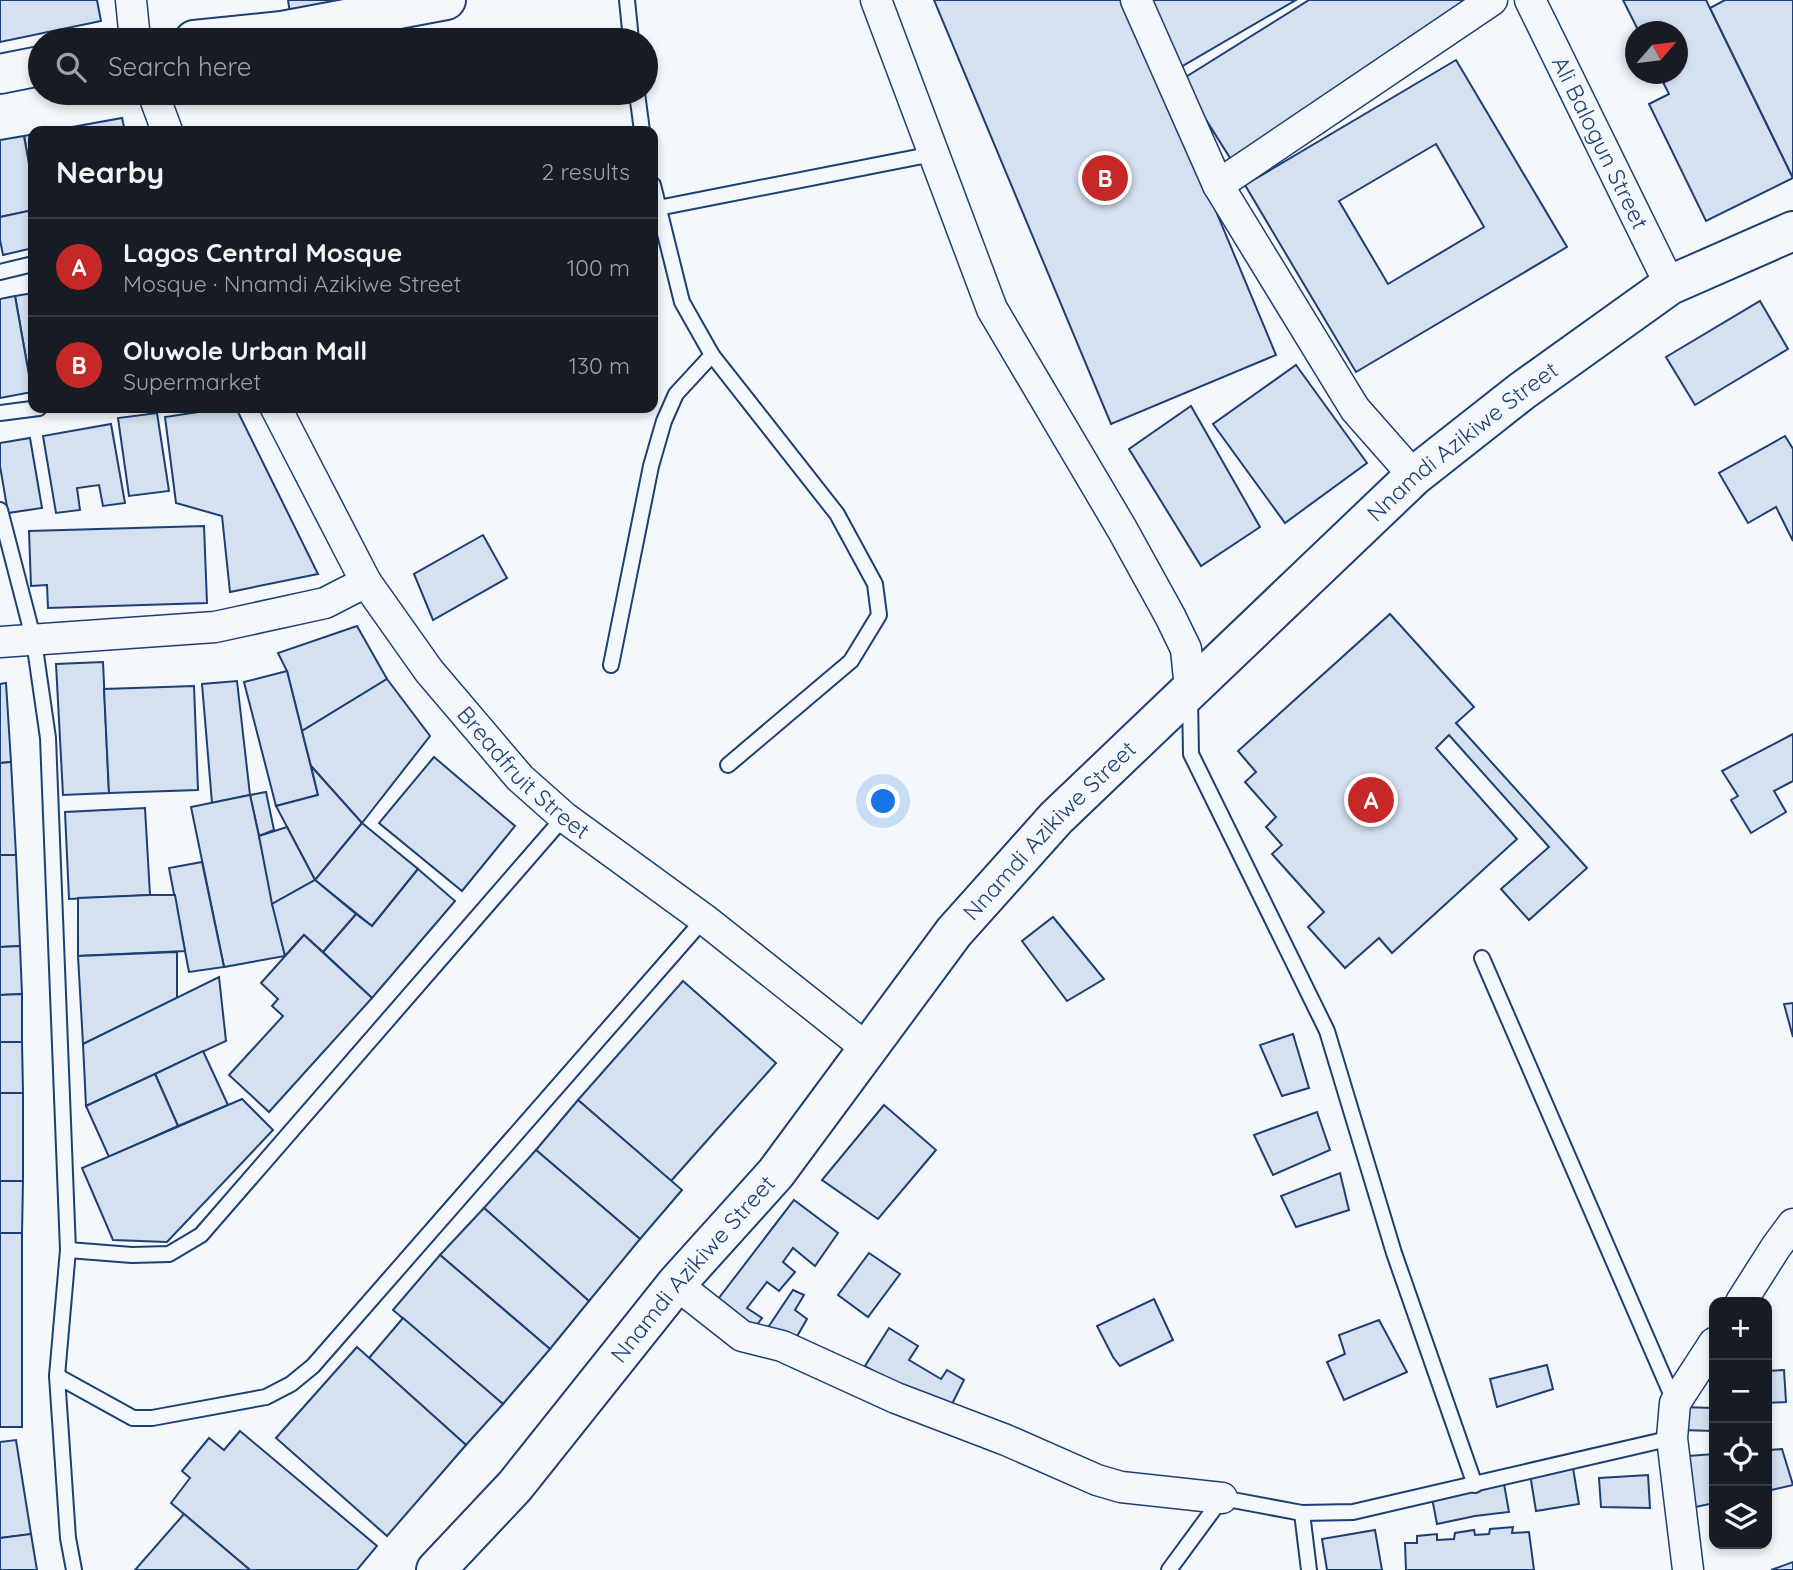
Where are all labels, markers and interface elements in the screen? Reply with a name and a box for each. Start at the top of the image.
north arrow [1625,21,1688,84]
search box [28,28,658,105]
icon: search [52,48,90,86]
text: Search here [108,50,252,83]
street label: Ali Balogun Street [1546,51,1655,234]
pin: B [1082,152,1128,204]
text: Nearby [56,153,164,191]
text: 2 results [541,157,630,186]
text: Lagos Central Mosque [123,236,402,269]
text: A [72,253,86,282]
text: 100 m [567,253,630,282]
text: Mosque · Nnamdi Azikiwe Street [123,269,461,298]
text: Oluwole Urban Mall [123,334,367,367]
text: B [71,351,87,380]
text: 130 m [568,351,630,380]
street label: Nnamdi Azikiwe Street [1361,355,1563,527]
text: Supermarket [123,367,261,396]
street label: Breadfruit Street [451,700,596,845]
street label: Nnamdi Azikiwe Street [956,734,1142,926]
pin: A [1348,774,1394,826]
your location [866,784,900,818]
street label: Nnamdi Azikiwe Street [604,1169,781,1368]
map controls [1709,1297,1772,1549]
button: + [1709,1297,1772,1360]
button: − [1709,1360,1772,1423]
button: locate [1709,1423,1772,1486]
button: layers [1709,1486,1772,1549]

